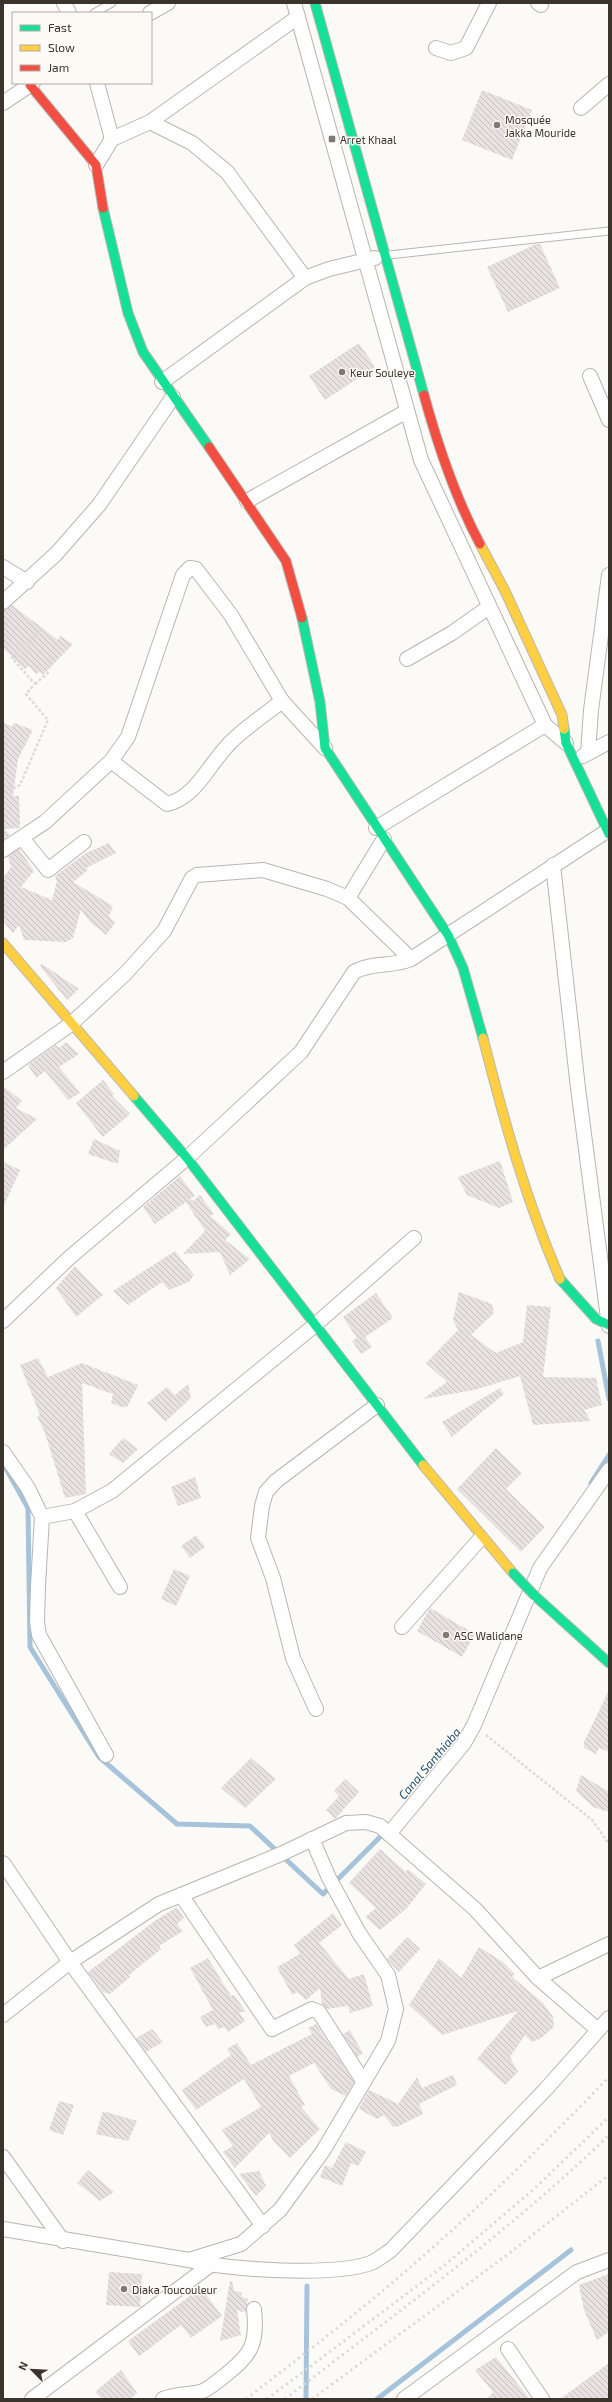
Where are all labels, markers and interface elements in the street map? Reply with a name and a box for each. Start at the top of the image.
legend [12,12,152,84]
text: Fast [48,20,72,34]
text: Slow [48,40,75,54]
text: Jam [48,60,69,74]
place label: Mosquée Jakka Mouride [505,113,576,139]
marker: Mosquée Jakka Mouride [492,120,502,130]
place label: Arret Khaal [340,133,397,146]
marker: Arret Khaal [327,134,337,144]
place label: Keur Souleye [350,366,415,379]
marker: Keur Souleye [337,367,347,377]
place label: ASC Walidane [454,1629,523,1642]
marker: ASC Walidane [441,1630,451,1640]
water label: Canal Santhiaba [395,1724,463,1802]
place label: Diaka Toucouleur [132,2283,218,2296]
marker: Diaka Toucouleur [119,2284,129,2294]
north arrow [12,2350,52,2390]
text: N [15,2359,30,2372]

